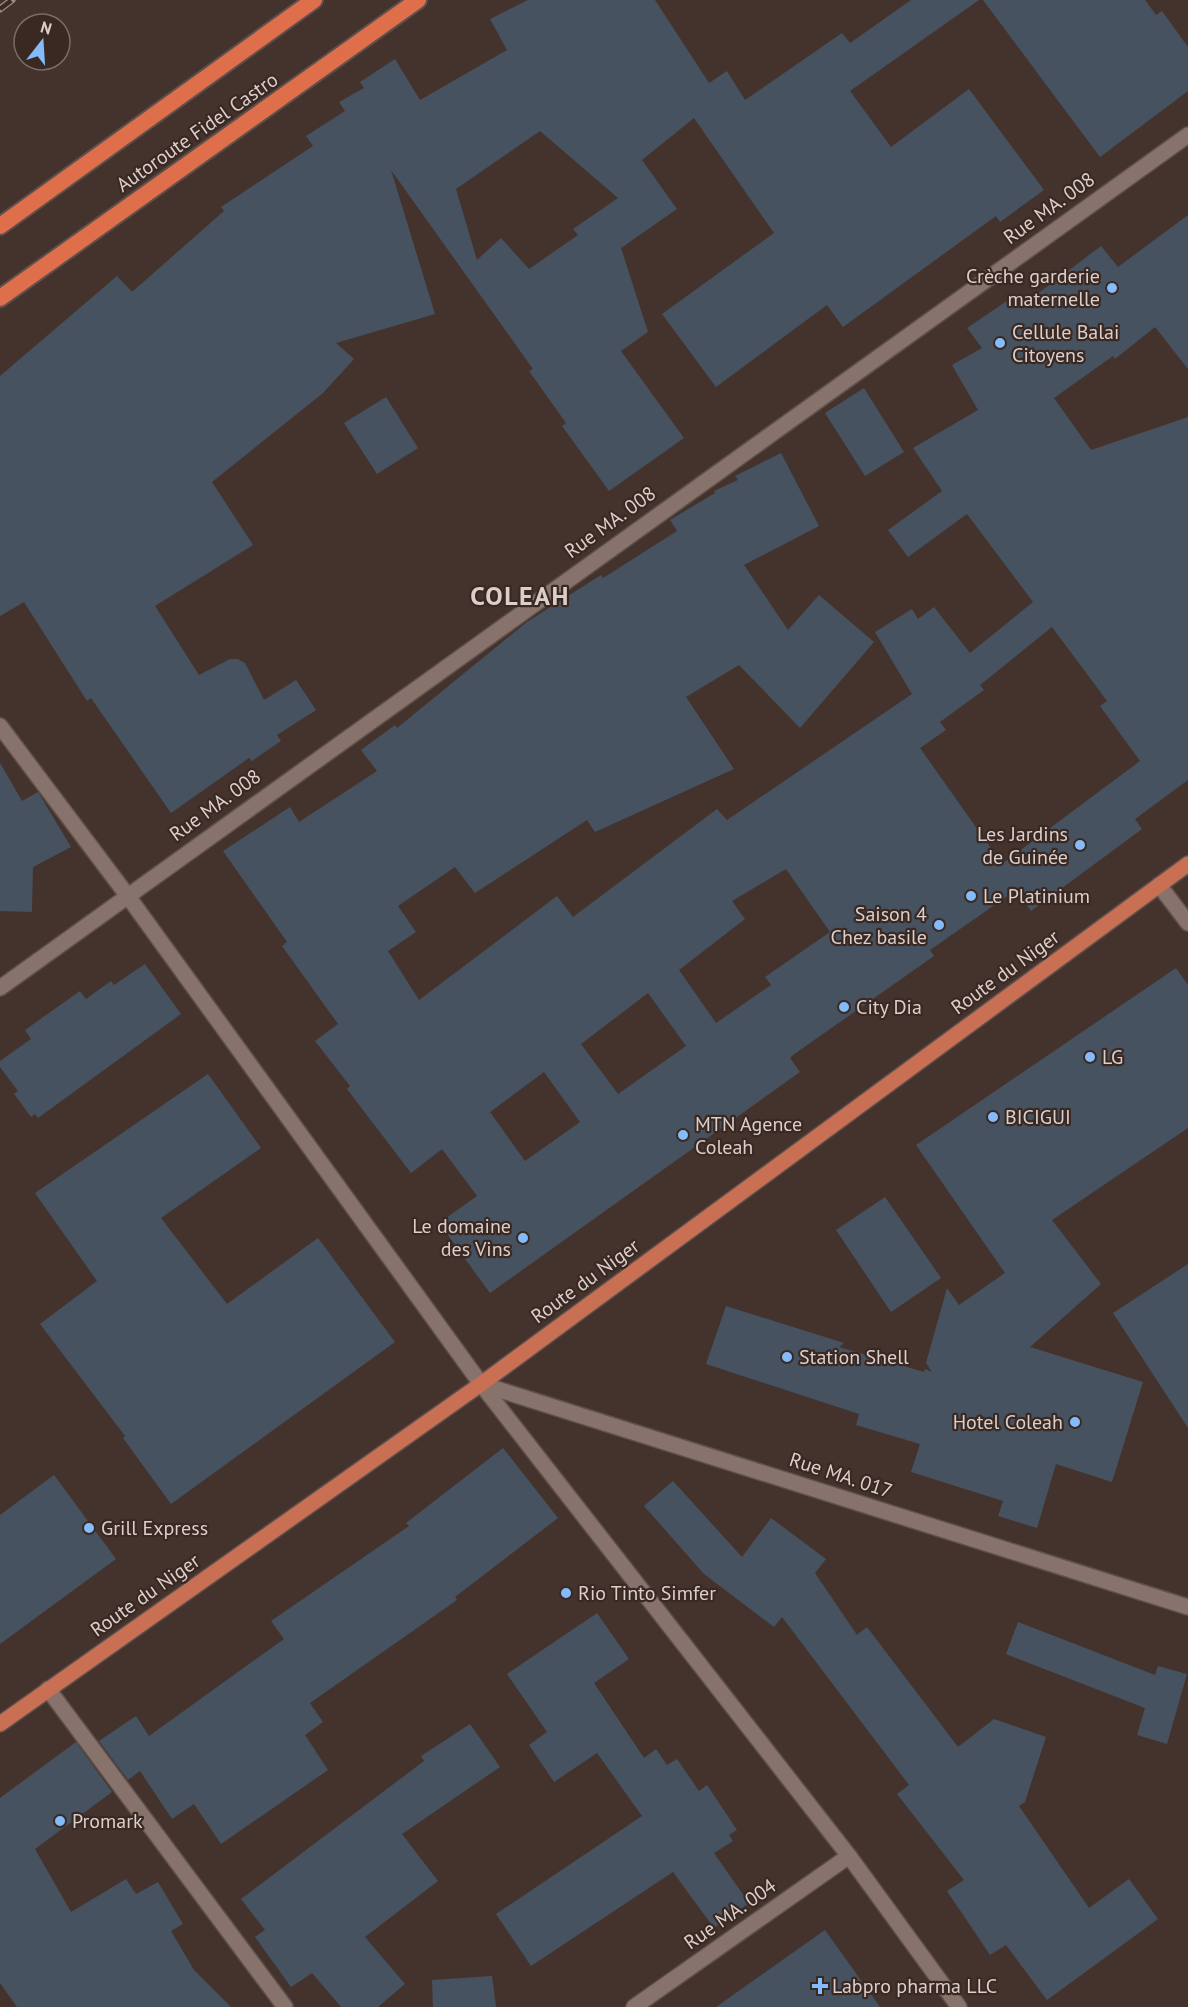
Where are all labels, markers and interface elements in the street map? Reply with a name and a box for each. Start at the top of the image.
north arrow [12,12,72,72]
text: N [38,17,54,39]
street label: Autoroute Fidel Castro [111,66,283,198]
street label: Rue MA. 008 [998,166,1100,250]
place label: Crèche garderie maternelle [966,263,1100,312]
marker: Crèche garderie maternelle [1105,281,1119,295]
place label: Cellule Balai Citoyens [1012,319,1119,368]
marker: Cellule Balai Citoyens [993,336,1007,350]
street label: Rue MA. 008 [559,480,661,564]
district label: COLEAH [470,579,570,612]
street label: Rue MA. 008 [164,763,266,847]
place label: Les Jardins de Guinée [977,821,1068,870]
marker: Les Jardins de Guinée [1073,838,1087,852]
place label: Le Platinium [983,883,1090,909]
marker: Le Platinium [964,889,978,903]
place label: Saison 4 Chez basile [831,901,927,950]
marker: Saison 4 Chez basile [932,918,946,932]
street label: Route du Niger [946,924,1065,1020]
place label: City Dia [856,994,922,1020]
marker: City Dia [837,1000,851,1014]
place label: LG [1102,1044,1123,1070]
marker: LG [1083,1050,1097,1064]
place label: BICIGUI [1005,1104,1071,1130]
marker: BICIGUI [986,1110,1000,1124]
place label: MTN Agence Coleah [695,1111,802,1160]
marker: MTN Agence Coleah [676,1128,690,1142]
place label: Le domaine des Vins [412,1213,511,1262]
marker: Le domaine des Vins [516,1231,530,1245]
street label: Route du Niger [526,1233,645,1329]
place label: Station Shell [799,1344,909,1370]
marker: Station Shell [780,1350,794,1364]
place label: Hotel Coleah [953,1409,1063,1435]
marker: Hotel Coleah [1068,1415,1082,1429]
street label: Rue MA. 017 [786,1446,896,1504]
place label: Grill Express [101,1515,208,1541]
marker: Grill Express [82,1521,96,1535]
street label: Route du Niger [85,1548,205,1642]
place label: Rio Tinto Simfer [578,1580,716,1606]
marker: Rio Tinto Simfer [559,1586,573,1600]
place label: Promark [72,1808,143,1834]
marker: Promark [53,1814,67,1828]
street label: Rue MA. 004 [679,1873,781,1955]
place label: Labpro pharma LLC [832,1973,997,1999]
marker: Labpro pharma LLC [813,1979,827,1993]

